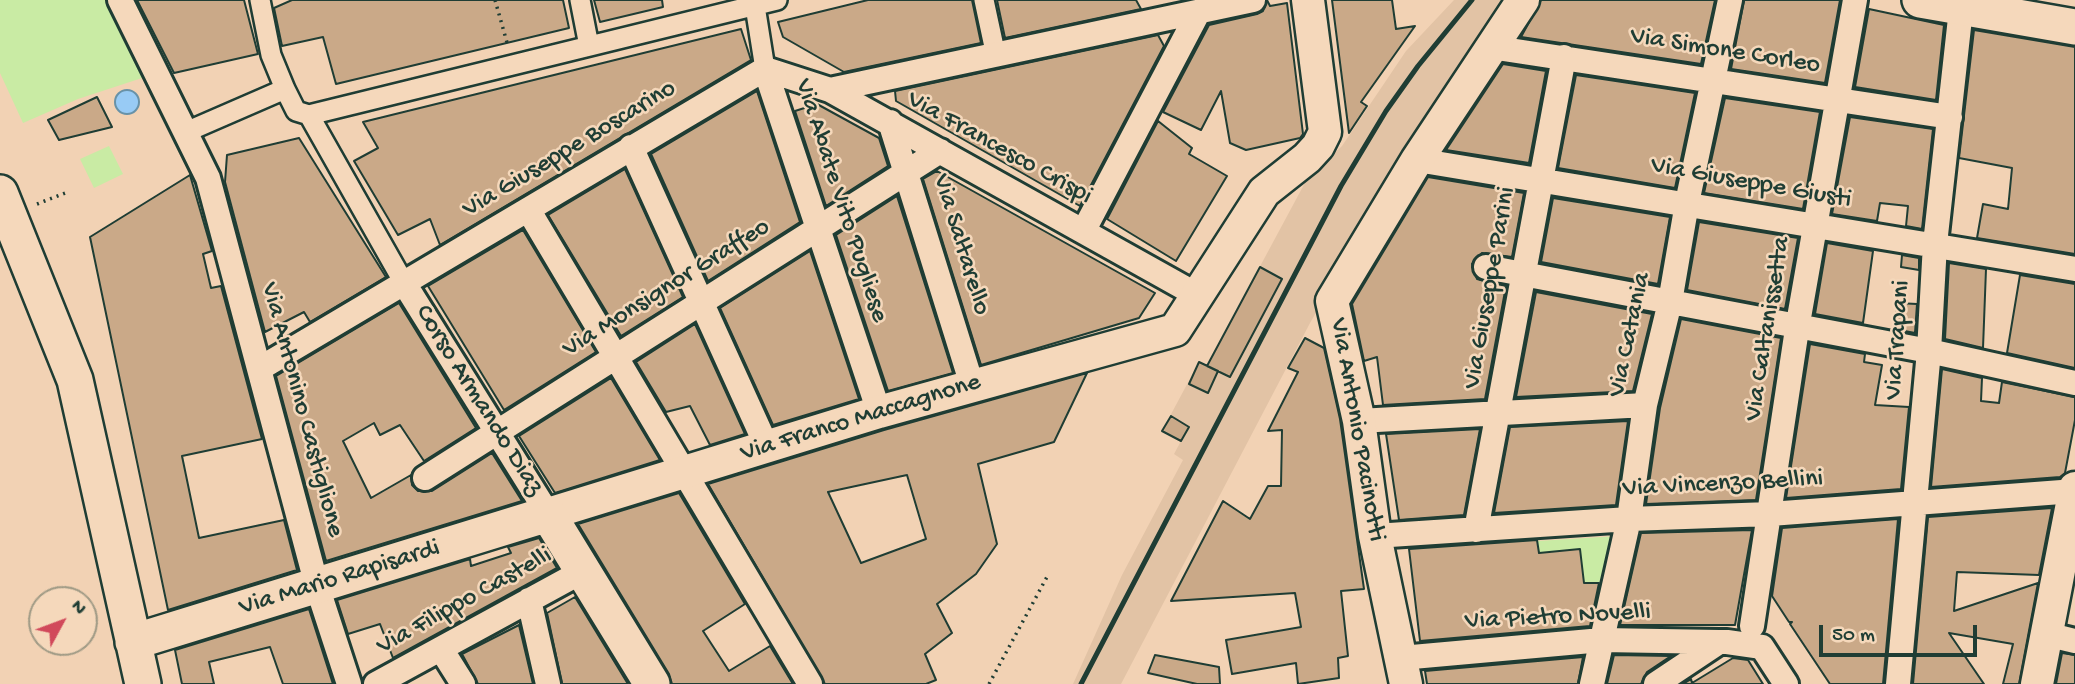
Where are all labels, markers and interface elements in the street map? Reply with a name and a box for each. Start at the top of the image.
street label: Via Simone Corleo [1628,22,1822,82]
street label: Via Giuseppe Boscarino [458,74,682,226]
street label: Via Abate Vito Pugliese [786,75,894,327]
street label: Via Francesco Crispi [901,85,1097,213]
street label: Via Giuseppe Giusti [1648,151,1854,217]
street label: Via Saltarello [924,171,996,319]
street label: Via Giuseppe Parini [1458,184,1524,392]
street label: Via Monsignor Graffeo [558,213,776,365]
street label: Via Caltanissetta [1739,235,1799,423]
street label: Via Catania [1603,270,1659,400]
street label: Via Antonino Castiglione [252,279,350,541]
street label: Via Trapani [1879,279,1919,401]
street label: Corso Armando Diaz [407,300,549,502]
street label: Via Antonio Pacinotti [1321,316,1391,544]
street label: Via Franco Maccagnone [737,368,985,470]
street label: Via Vincenzo Bellini [1622,464,1824,506]
street label: Via Mario Rapisardi [236,534,444,624]
street label: Via Filippo Castelli [372,541,558,663]
north arrow [28,586,98,656]
text: N [65,596,90,620]
street label: Via Pietro Novelli [1464,598,1652,638]
scale bar [1823,610,1980,654]
text: 50 m [1832,624,1875,649]

